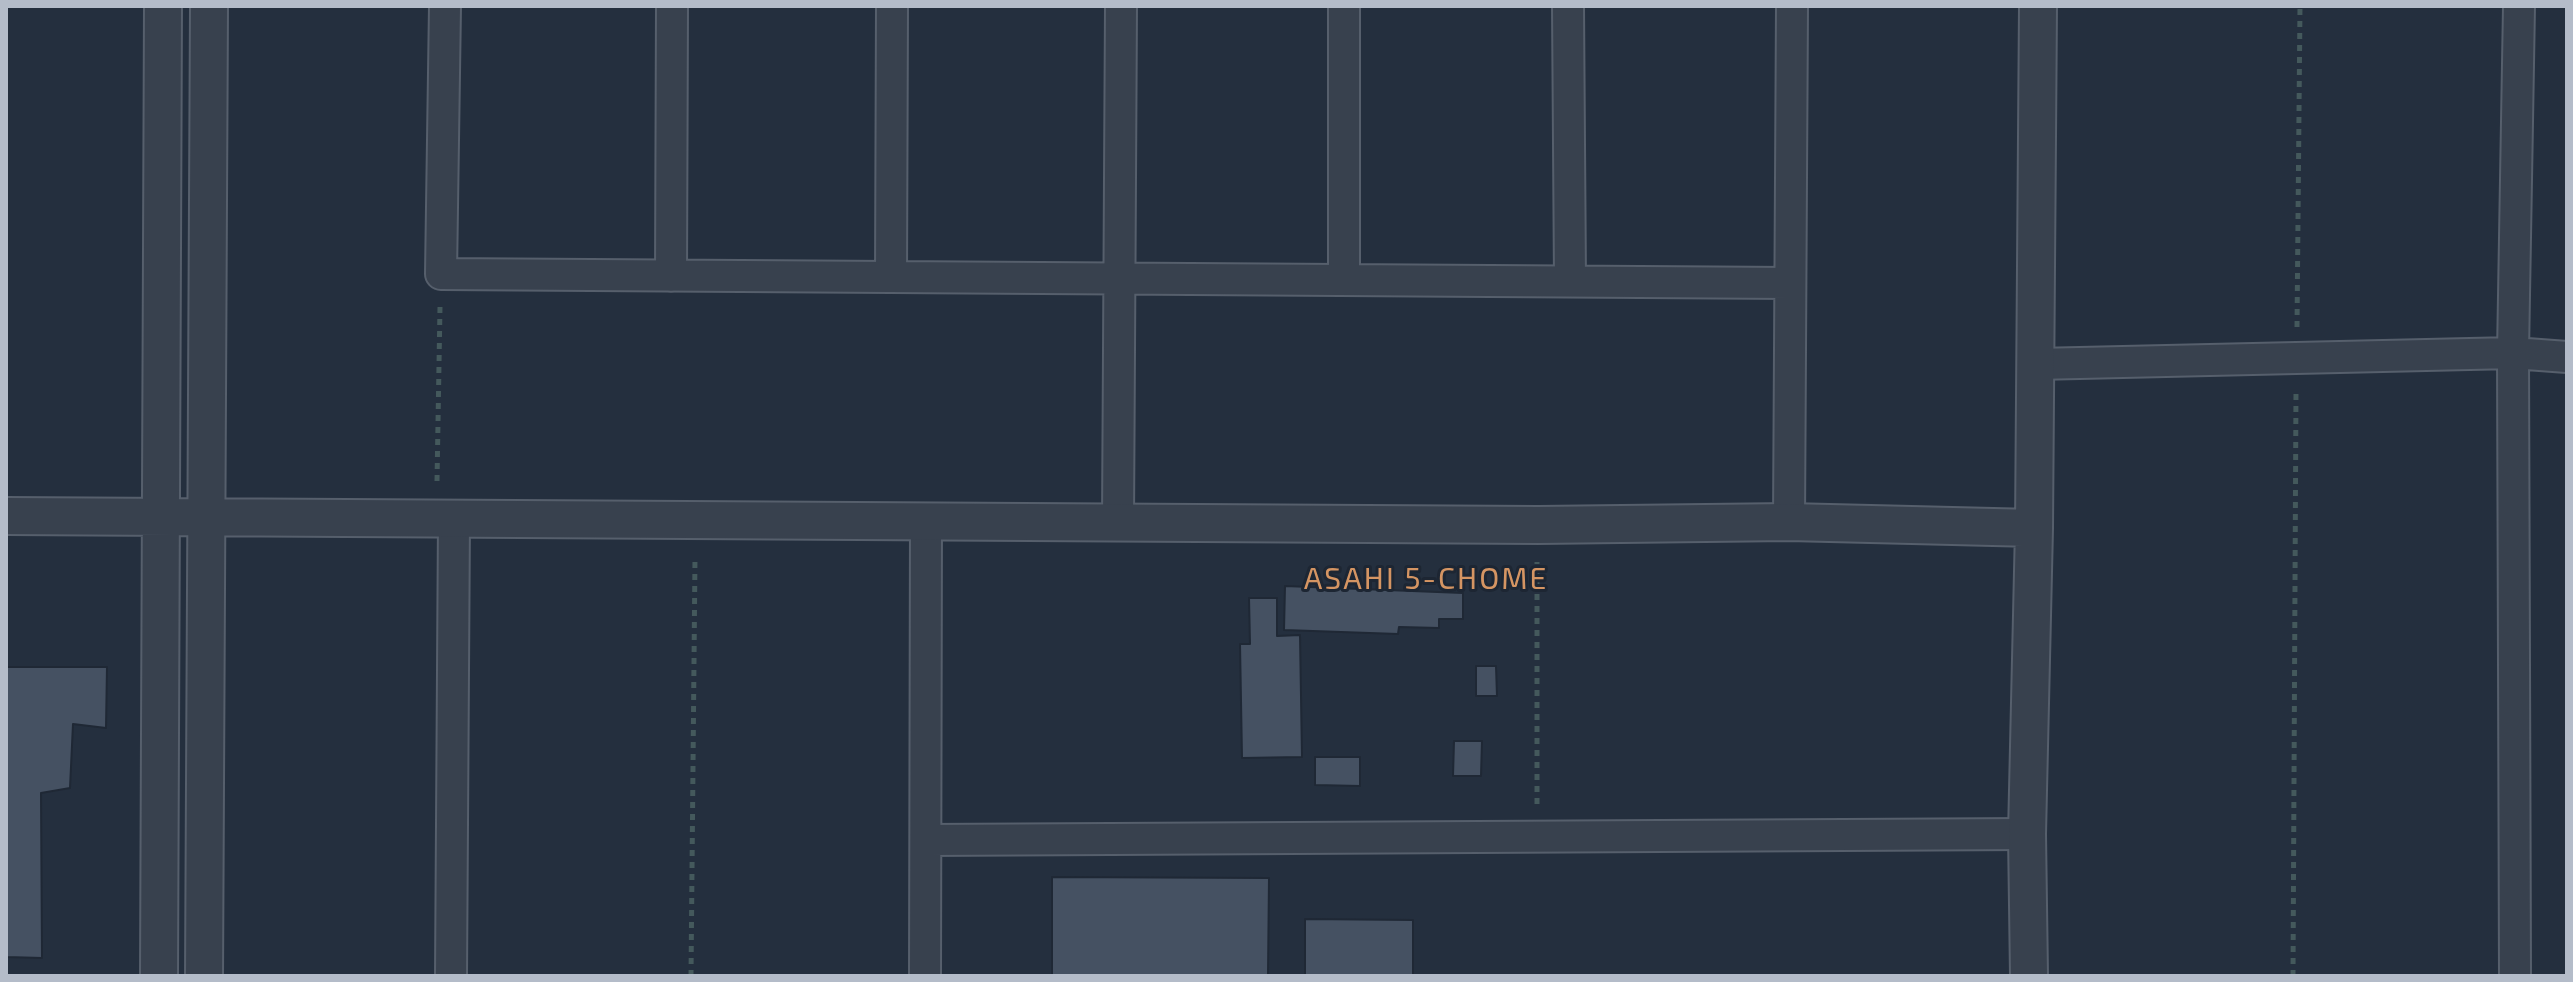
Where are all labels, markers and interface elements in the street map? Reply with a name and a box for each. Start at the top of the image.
district label: ASAHI 5-CHOME [1304,561,1548,597]

